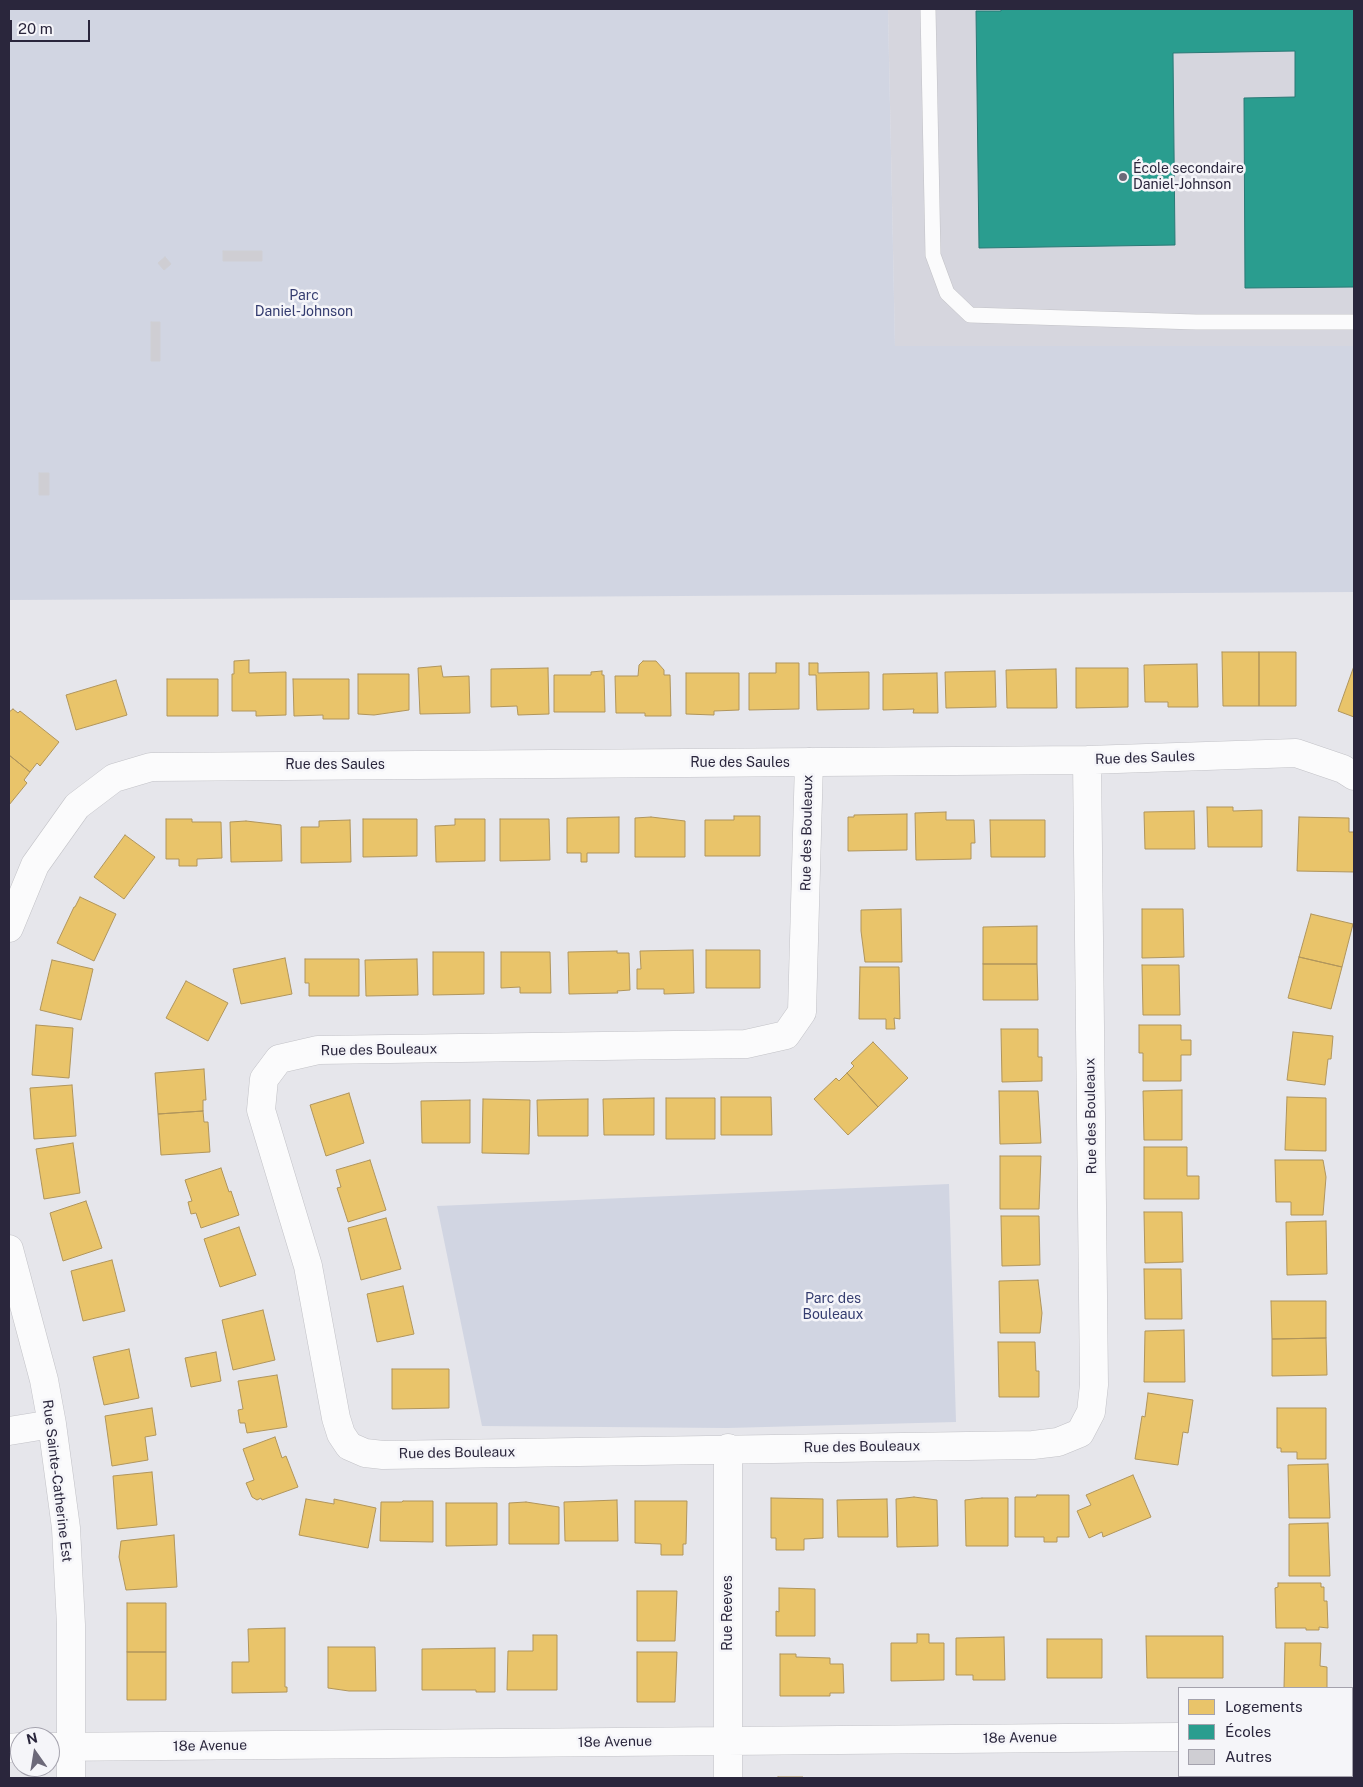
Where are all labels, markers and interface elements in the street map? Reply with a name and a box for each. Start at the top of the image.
scale bar [12,10,92,42]
text: 20 m [18,20,53,37]
place label: École secondaire Daniel-Johnson [1133,161,1244,193]
marker: École secondaire Daniel-Johnson [1117,171,1129,183]
park label: Parc Daniel-Johnson [255,288,353,321]
street label: Rue des Saules [1095,748,1195,768]
street label: Rue des Saules [690,755,790,771]
street label: Rue des Saules [285,757,385,773]
street label: Rue des Bouleaux [798,775,816,891]
street label: Rue des Bouleaux [321,1041,437,1059]
street label: Rue des Bouleaux [1082,1058,1100,1174]
park label: Parc des Bouleaux [802,1291,864,1324]
street label: Rue Sainte-Catherine Est [39,1399,75,1563]
street label: Rue des Bouleaux [804,1438,920,1456]
street label: Rue des Bouleaux [399,1444,515,1462]
street label: Rue Reeves [720,1575,736,1651]
legend [1178,1687,1353,1777]
text: Logements [1225,1698,1303,1715]
text: Écoles [1225,1723,1271,1740]
north arrow [10,1727,60,1777]
text: N [25,1729,39,1747]
street label: 18e Avenue [983,1729,1057,1747]
street label: 18e Avenue [578,1733,652,1751]
street label: 18e Avenue [173,1737,247,1755]
text: Autres [1225,1748,1272,1765]

